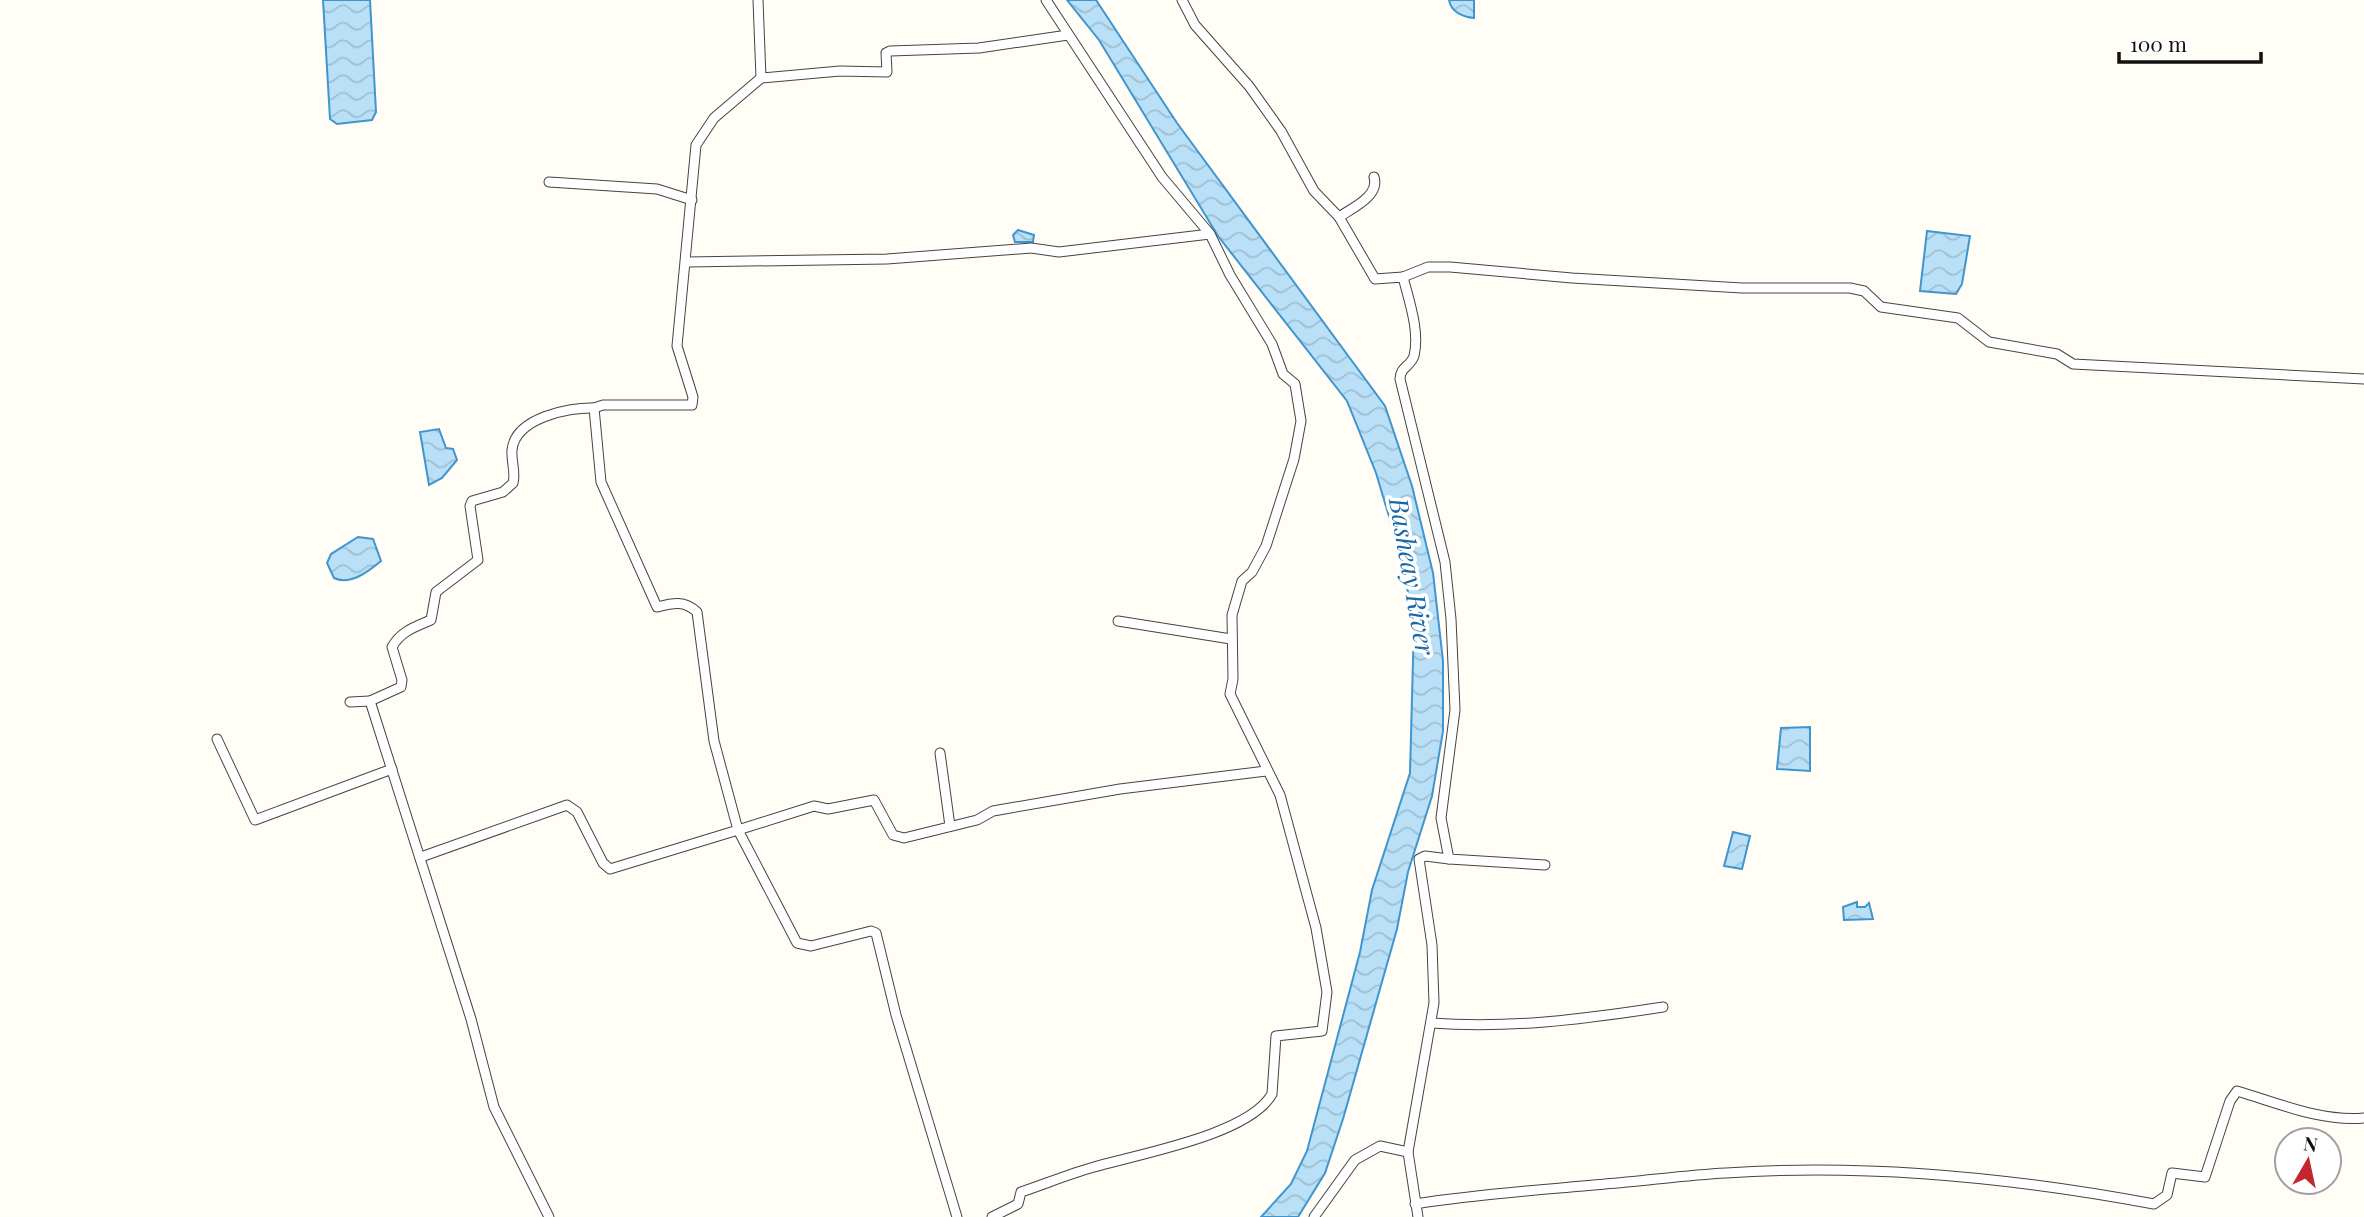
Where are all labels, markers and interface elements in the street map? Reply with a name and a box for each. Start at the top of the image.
scale bar [2119,21,2261,65]
text: 100 m [2130,29,2187,57]
water label: Basheay River [1382,494,1444,658]
north arrow [2273,1126,2343,1196]
text: N [2302,1129,2320,1157]

